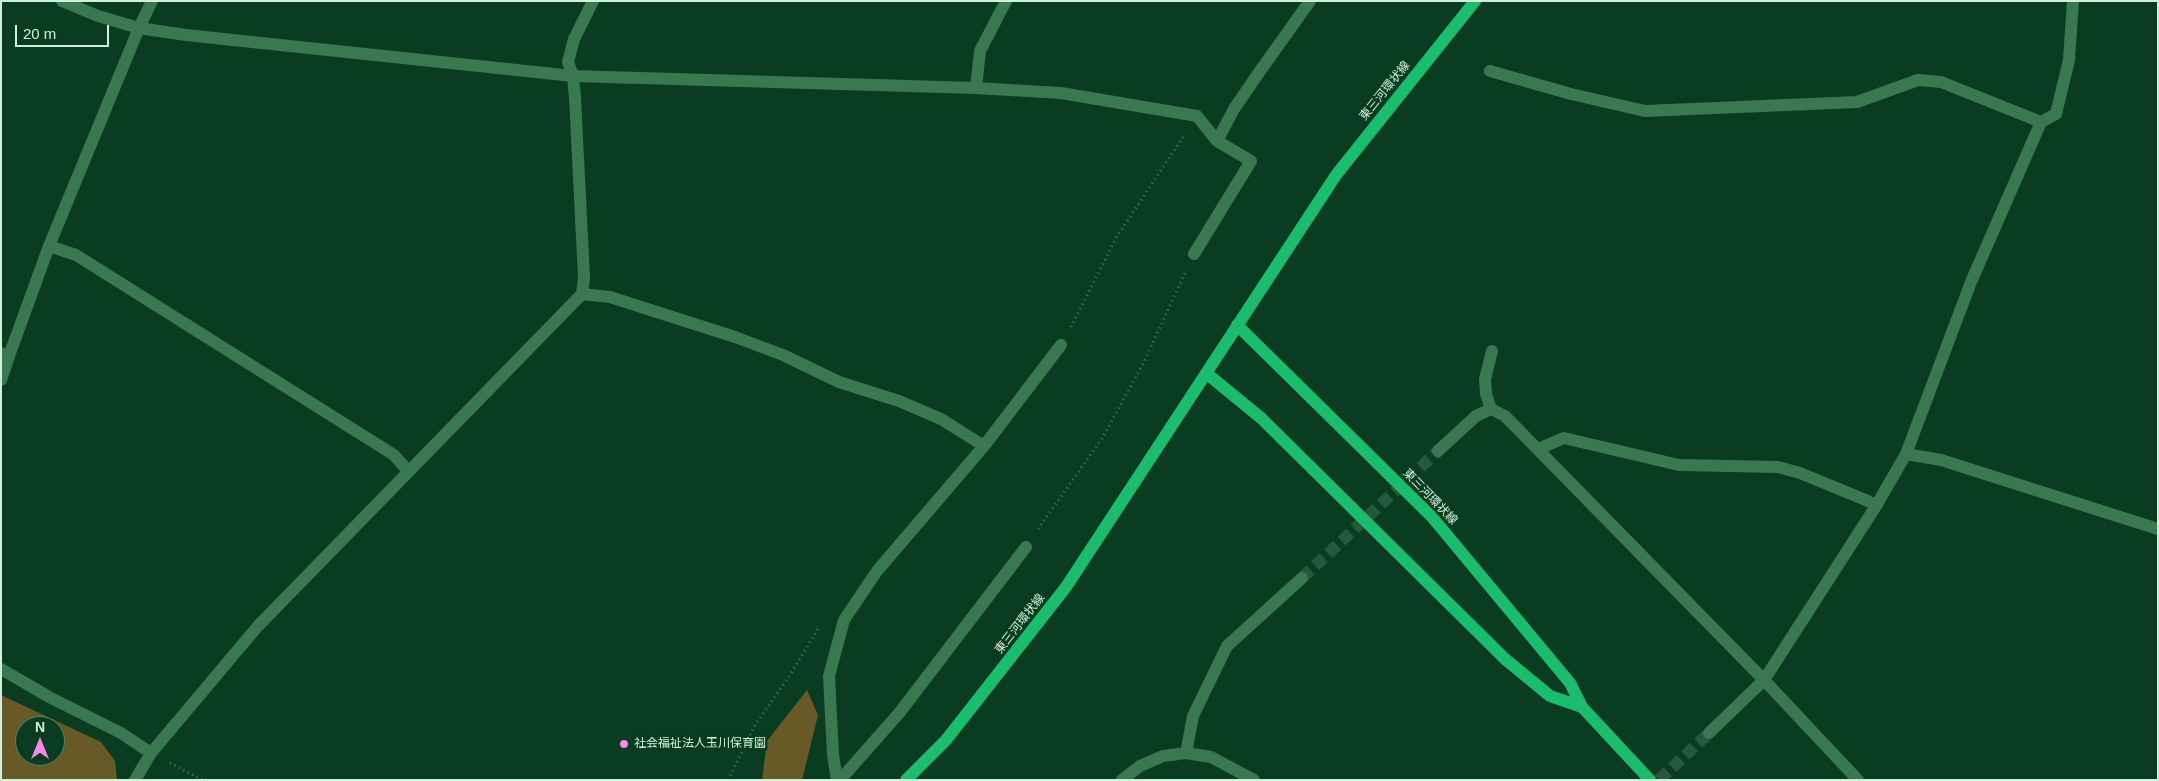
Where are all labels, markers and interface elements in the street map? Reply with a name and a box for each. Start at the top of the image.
scale bar [18,15,111,47]
text: 20 m [23,25,56,42]
street label: 東三河環状線 [1357,58,1413,124]
street label: 東三河環状線 [1400,466,1460,528]
street label: 東三河環状線 [992,591,1048,657]
north arrow [15,716,65,766]
text: N [35,719,45,735]
place label: 社会福祉法人玉川保育園 [634,737,766,751]
marker: 社会福祉法人玉川保育園 [618,738,630,750]

